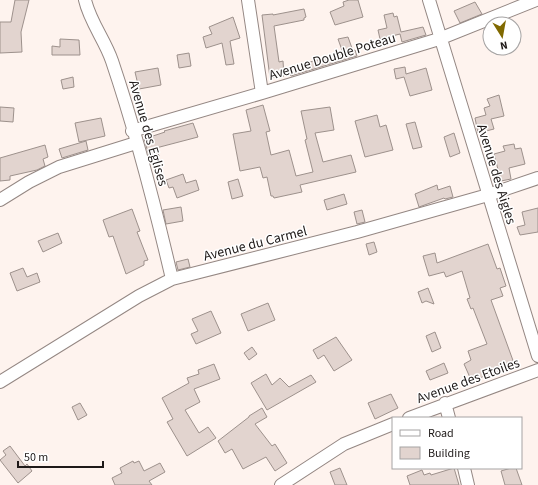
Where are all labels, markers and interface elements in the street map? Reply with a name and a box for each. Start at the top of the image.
north arrow [482,16,522,56]
street label: Avenue Double Poteau [266,28,398,86]
text: N [499,37,509,53]
street label: Avenue des Eglises [123,78,173,189]
street label: Avenue des Aigles [471,122,521,227]
street label: Avenue du Carmel [201,221,310,267]
street label: Avenue des Etoiles [414,353,523,409]
legend [392,417,522,469]
text: Road [428,425,454,442]
scale bar [18,443,103,469]
text: Building [428,445,470,462]
text: 50 m [24,449,48,466]

